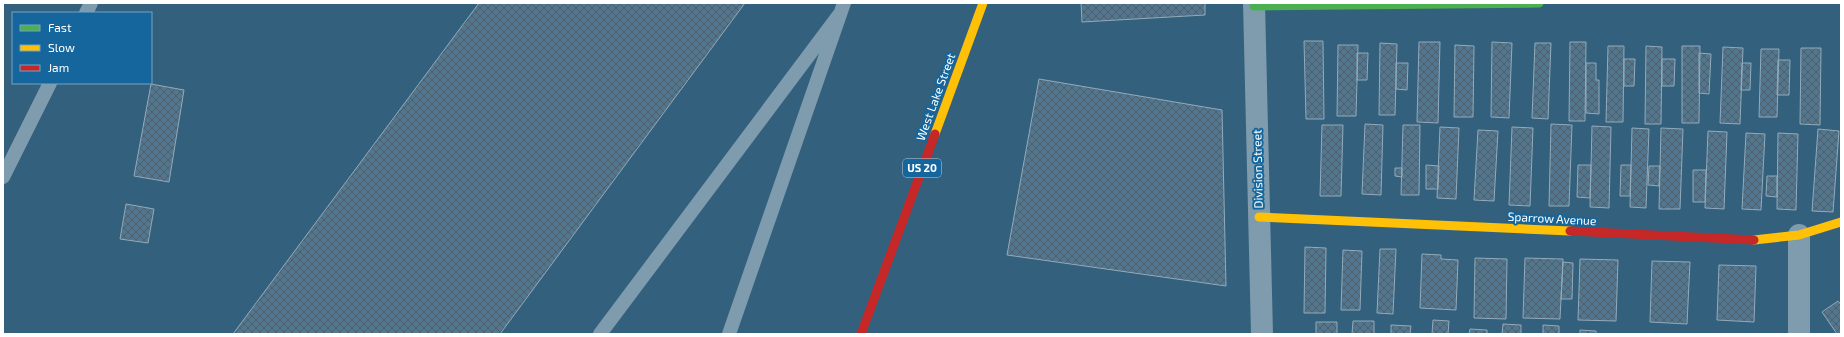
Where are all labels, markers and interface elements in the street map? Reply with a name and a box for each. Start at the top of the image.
legend [12,12,152,84]
text: Fast [48,20,72,34]
text: Slow [48,40,75,54]
street label: West Lake Street [913,51,958,142]
text: Jam [48,60,69,74]
street label: Division Street [1249,129,1265,209]
road number: US 20 [903,159,941,177]
street label: Sparrow Avenue [1507,209,1597,227]

